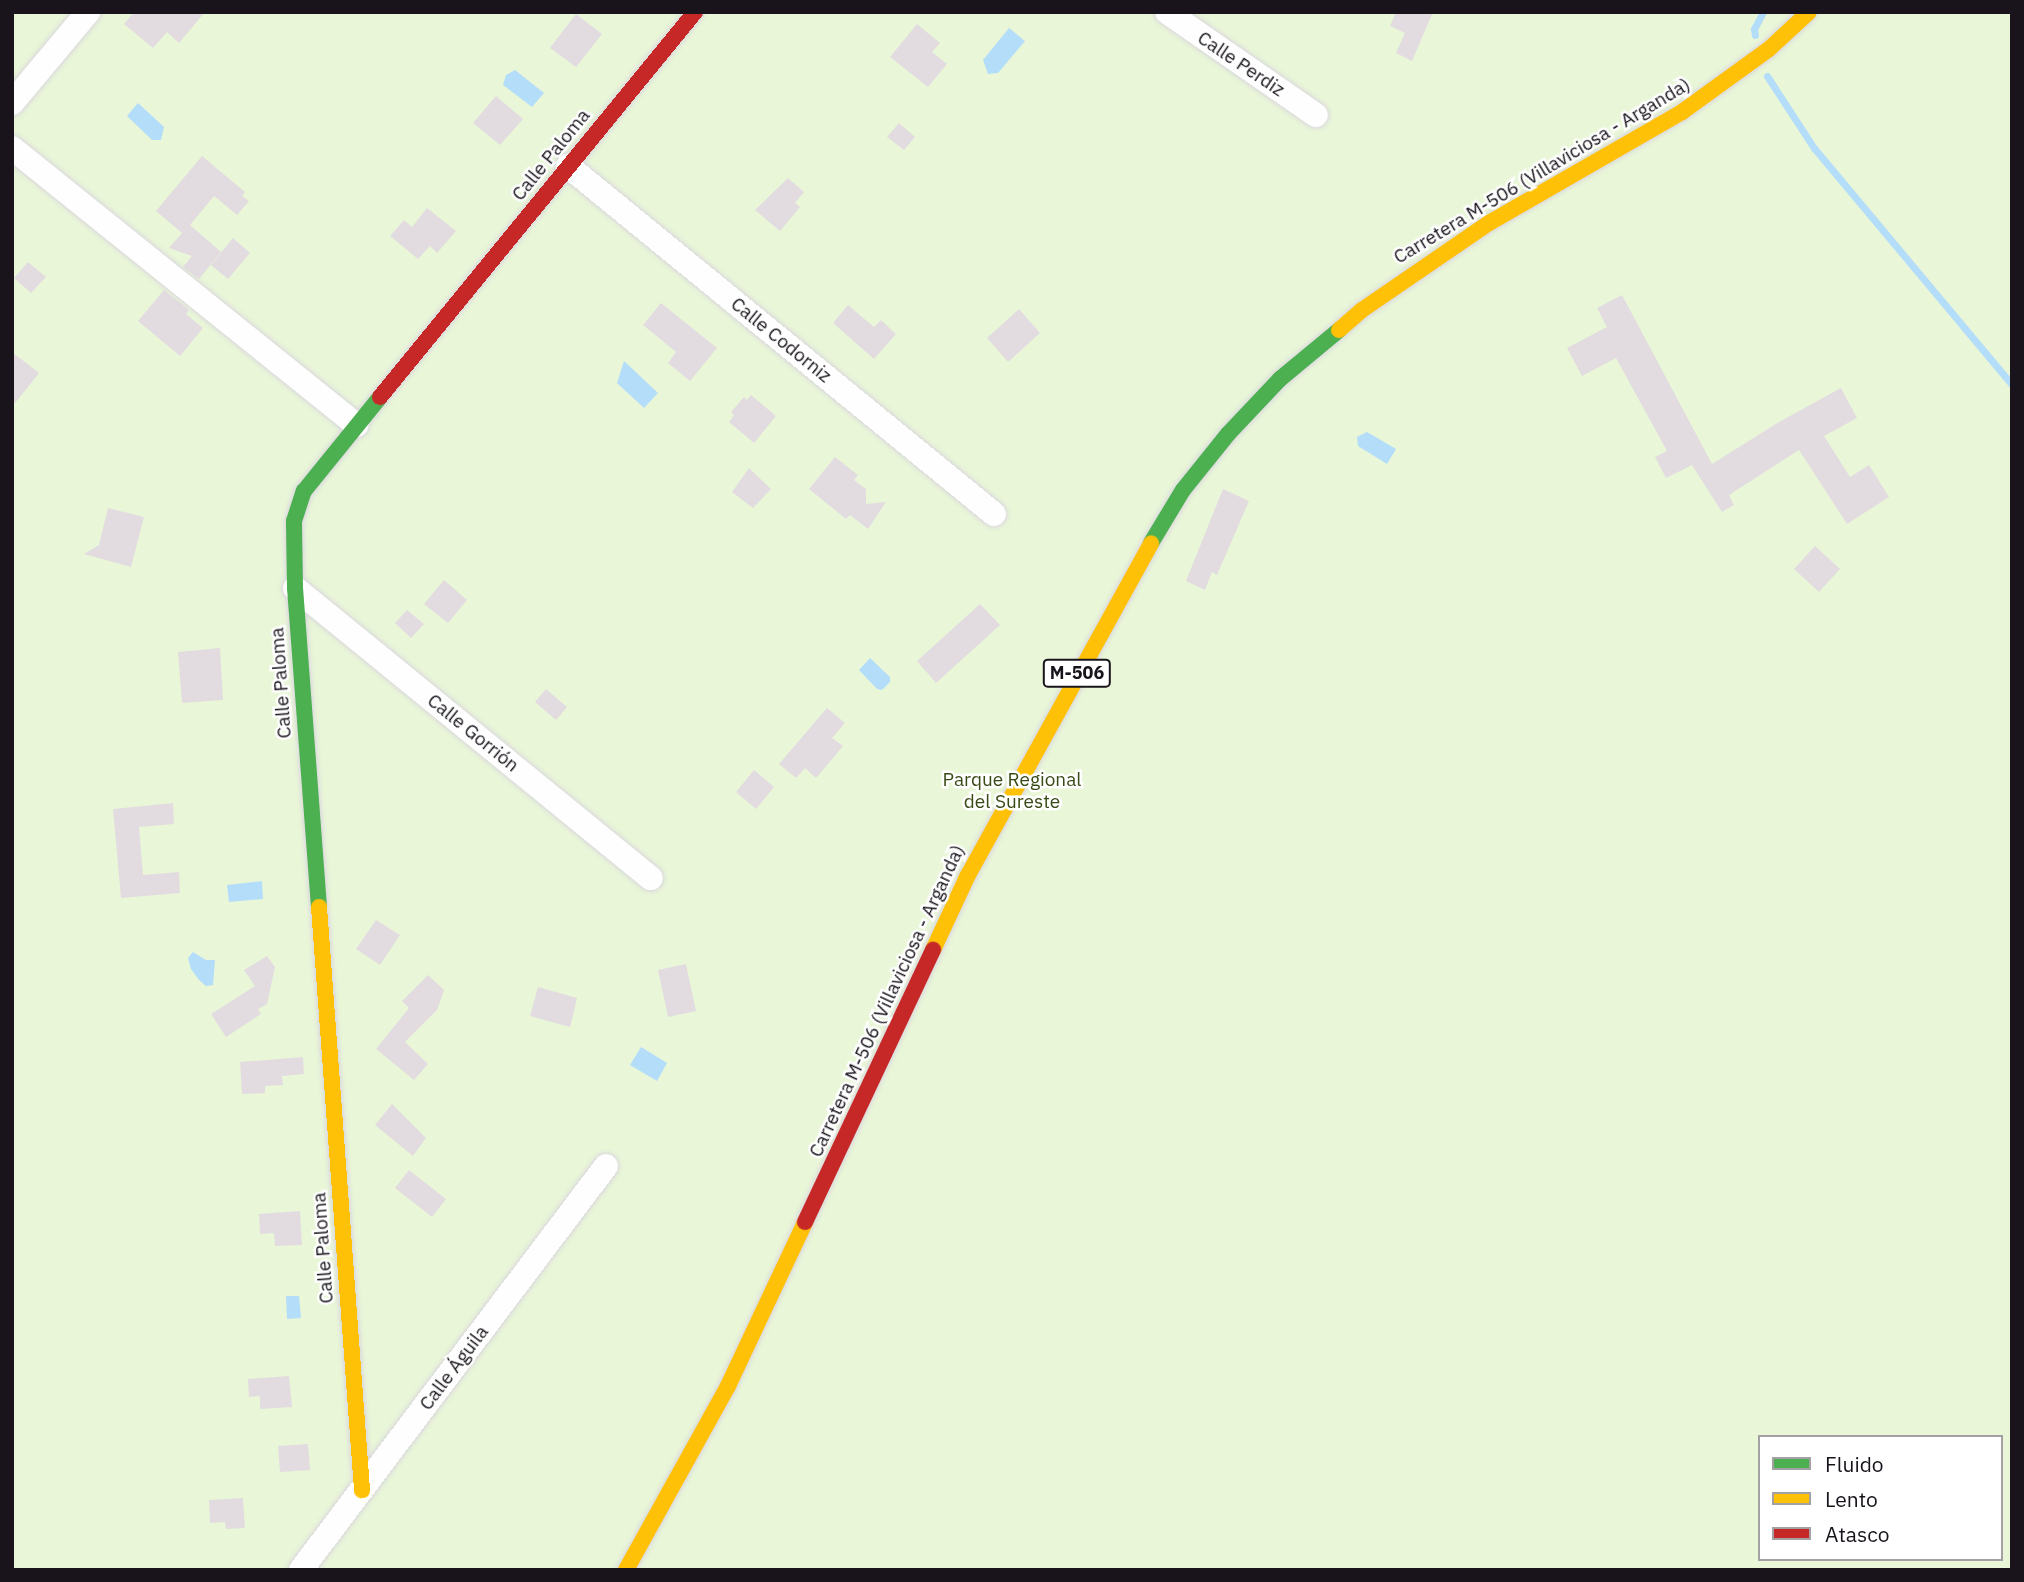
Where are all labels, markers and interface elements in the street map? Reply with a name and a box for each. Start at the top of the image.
street label: Calle Perdiz [1193,27,1289,101]
street label: Carretera M-506 (Villaviciosa - Arganda) [1390,73,1694,269]
street label: Calle Paloma [507,105,595,205]
street label: Calle Codorniz [726,293,836,387]
street label: Calle Paloma [266,627,296,739]
road number: M-506 [1042,658,1112,688]
street label: Calle Gorrión [423,689,523,777]
park label: Parque Regional del Sureste [943,769,1081,813]
street label: Carretera M-506 (Villaviciosa - Arganda) [804,841,970,1161]
street label: Calle Paloma [308,1192,338,1304]
street label: Calle Águila [415,1321,493,1415]
legend [1758,1435,2003,1561]
text: Fluido [1825,1450,1884,1478]
text: Lento [1825,1485,1878,1513]
text: Atasco [1825,1520,1889,1548]

